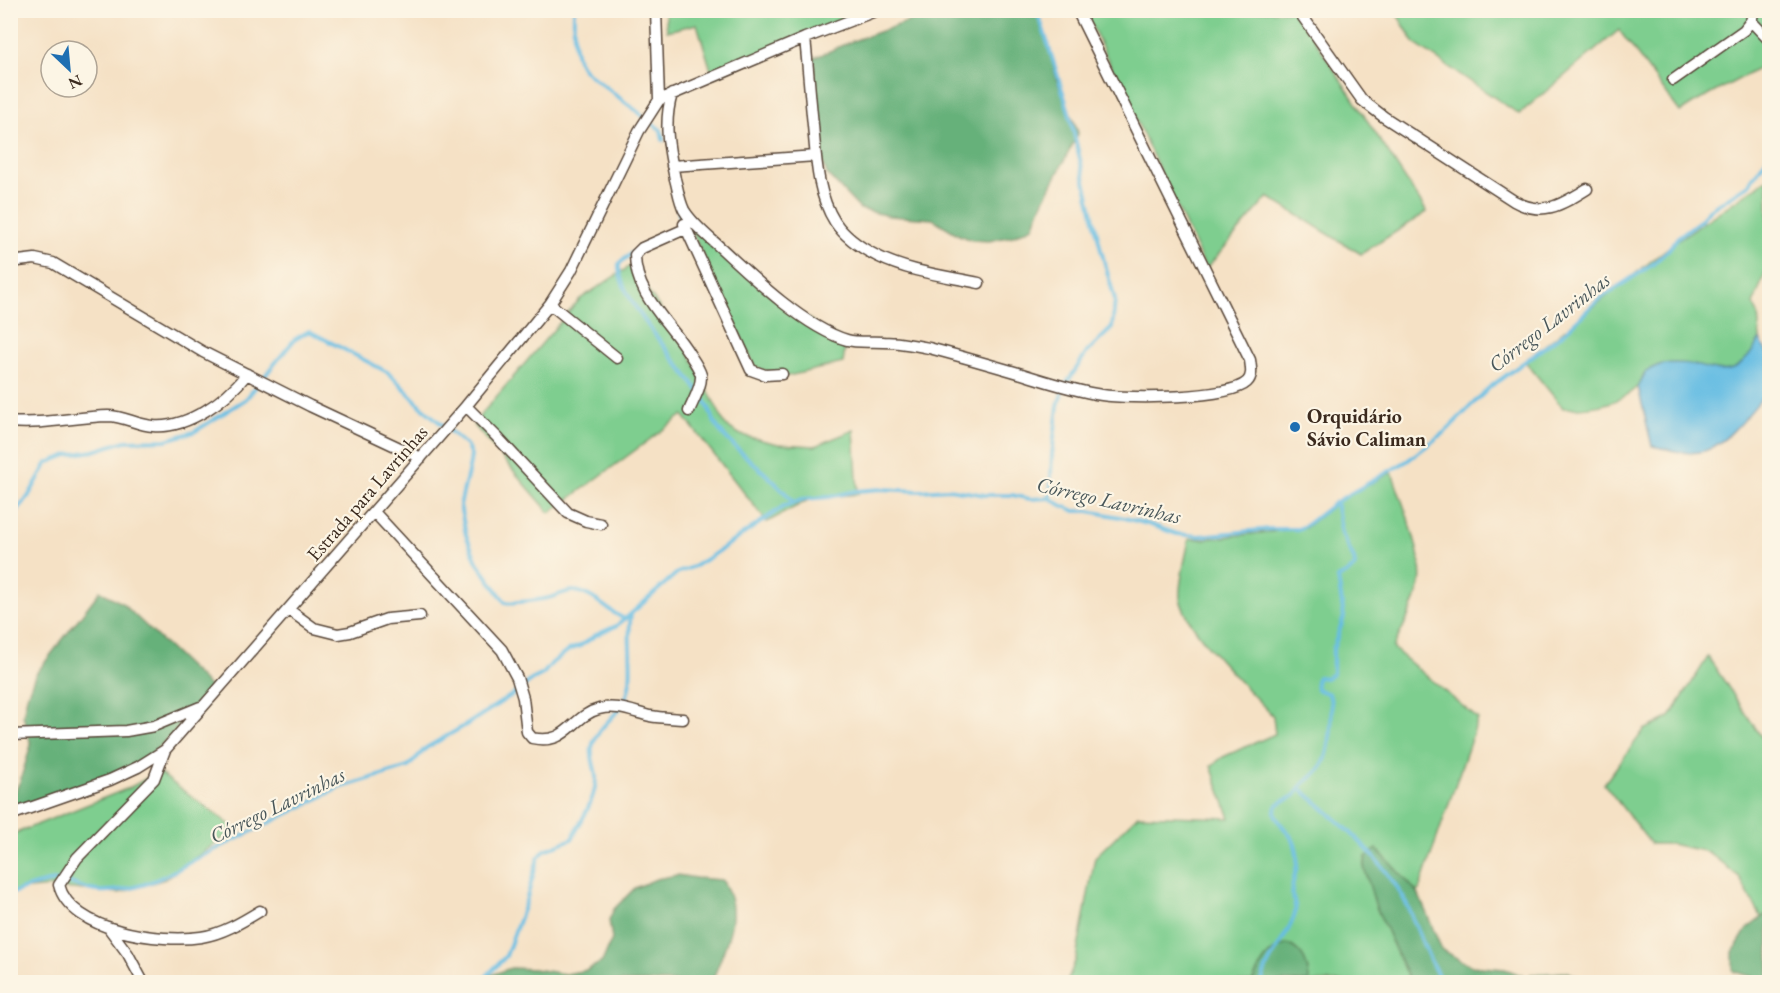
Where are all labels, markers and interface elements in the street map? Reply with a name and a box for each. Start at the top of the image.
north arrow [39,39,99,99]
text: N [65,70,86,94]
water label: Córrego Lavrinhas [1483,266,1615,378]
place label: Orquidário Sávio Caliman [1307,403,1426,452]
street label: Estrada para Lavrinhas [301,419,433,567]
marker: Orquidário Sávio Caliman [1288,420,1302,434]
water label: Córrego Lavrinhas [1034,470,1184,530]
water label: Córrego Lavrinhas [205,761,349,849]

